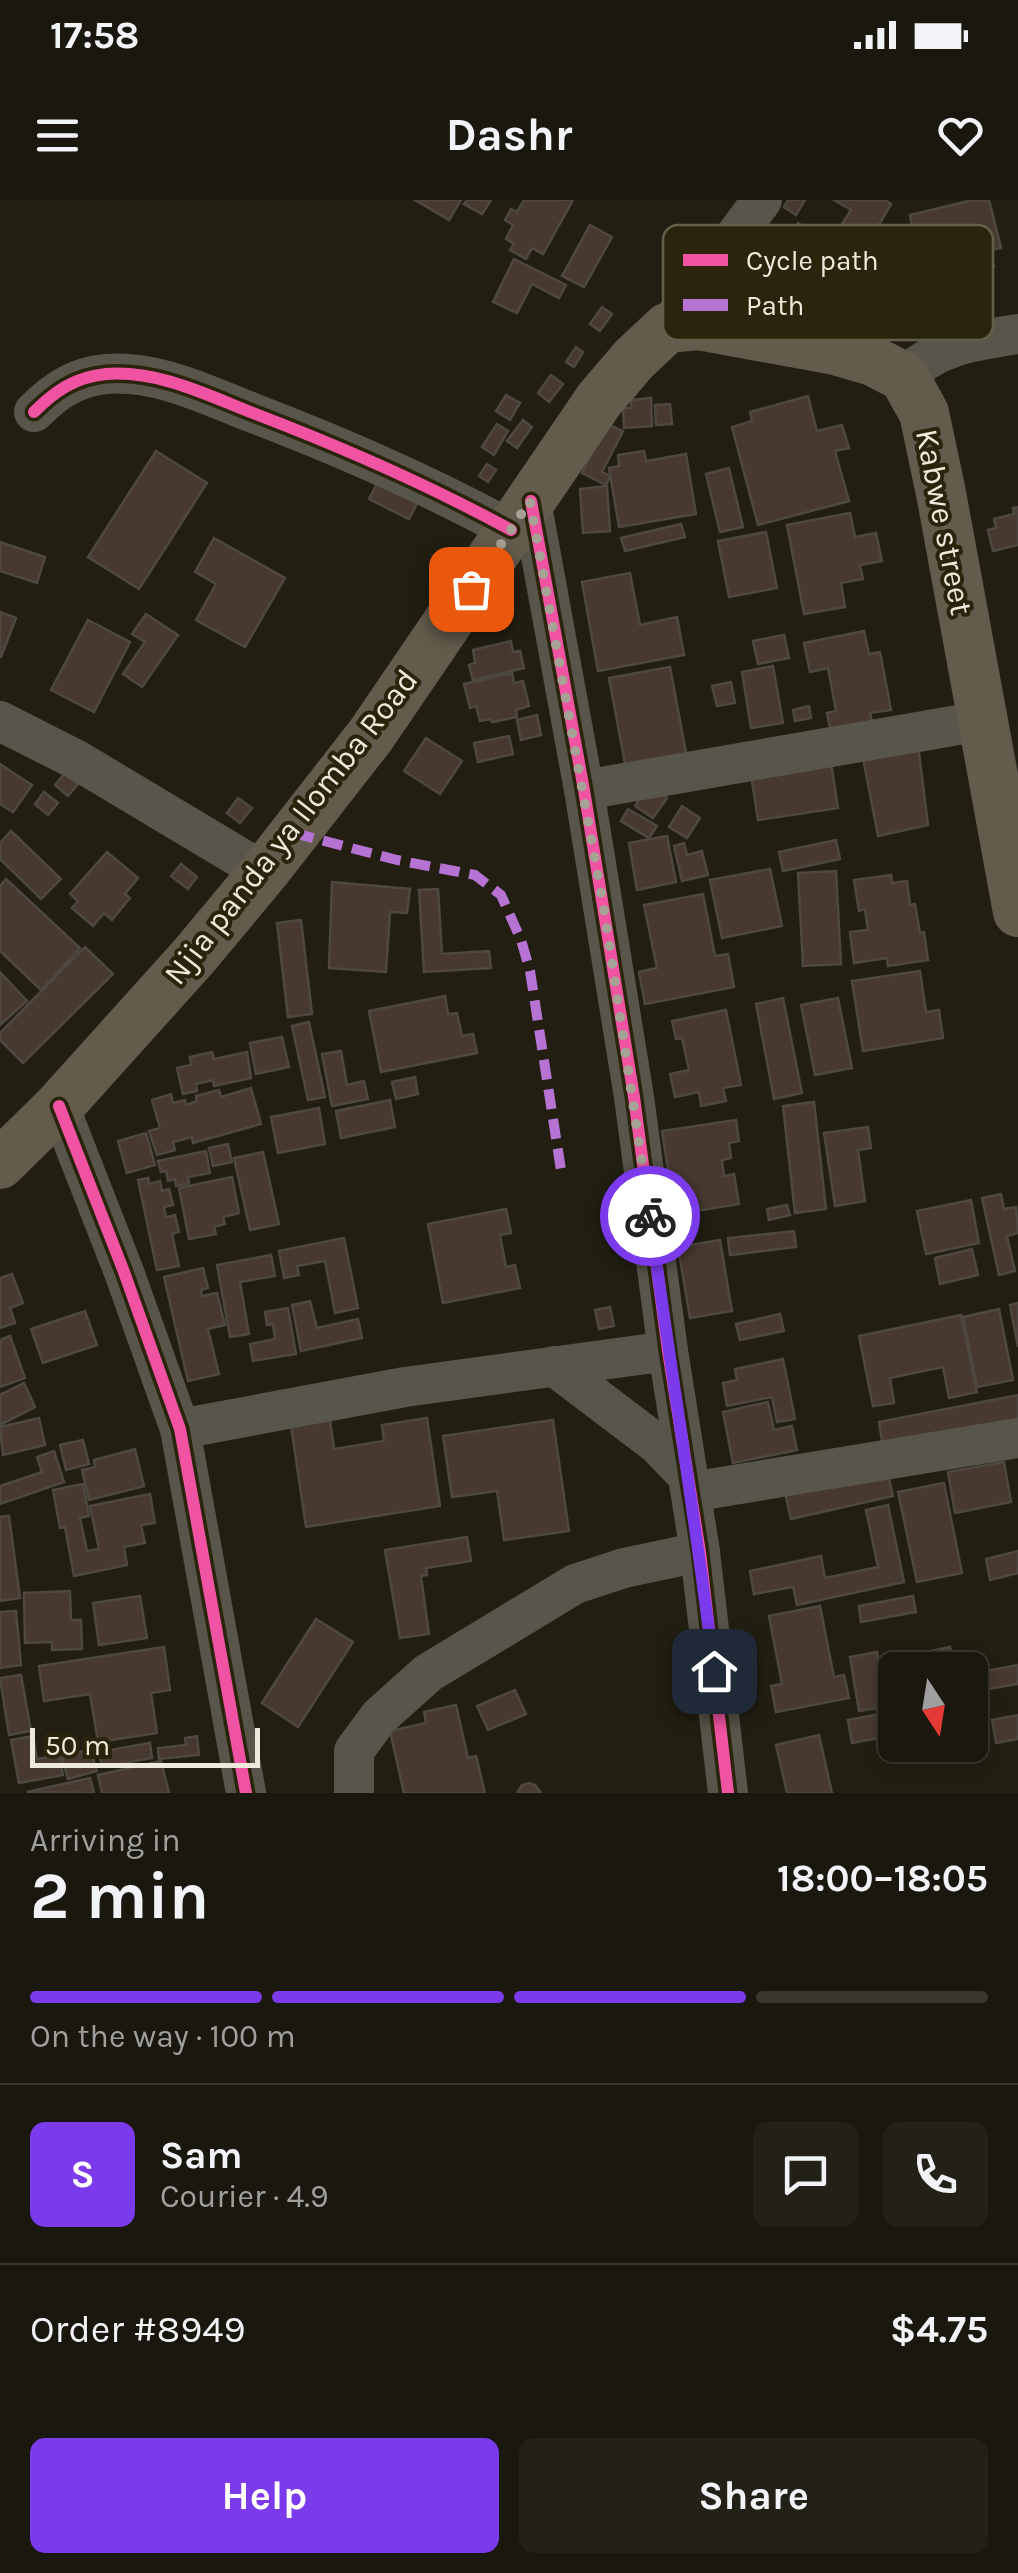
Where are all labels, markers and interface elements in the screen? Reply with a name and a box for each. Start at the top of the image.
text: 17:58 [50,13,139,58]
icon: menu [30,108,85,163]
icon: heart [933,108,988,163]
text: Dashr [446,109,572,161]
legend [663,225,993,340]
text: Cycle path [746,244,879,277]
text: Path [746,289,804,322]
street label: Kabwe street [908,426,980,618]
pin [429,547,514,632]
icon: bag [444,562,499,617]
street label: Njia panda ya Ilomba Road [156,662,426,992]
courier [600,1166,700,1266]
icon: bike [623,1189,678,1244]
pin [672,1629,757,1714]
icon: home [687,1644,742,1699]
north arrow [878,1652,988,1762]
map controls [878,1652,988,1762]
scale bar [30,1723,260,1768]
text: 50 m [45,1729,110,1762]
text: Arriving in [30,1822,181,1859]
text: 18:00–18:05 [777,1856,988,1901]
text: 2 min [30,1858,209,1934]
text: On the way · 100 m [30,2018,296,2055]
button: chat [753,2122,858,2227]
button: phone [883,2122,988,2227]
text: Sam [160,2133,243,2178]
text: S [70,2152,95,2197]
text: Courier · 4.9 [160,2178,329,2215]
text: Order #8949 [30,2307,245,2352]
text: $4.75 [890,2307,988,2352]
button: Help [30,2438,499,2553]
button: Share [519,2438,988,2553]

